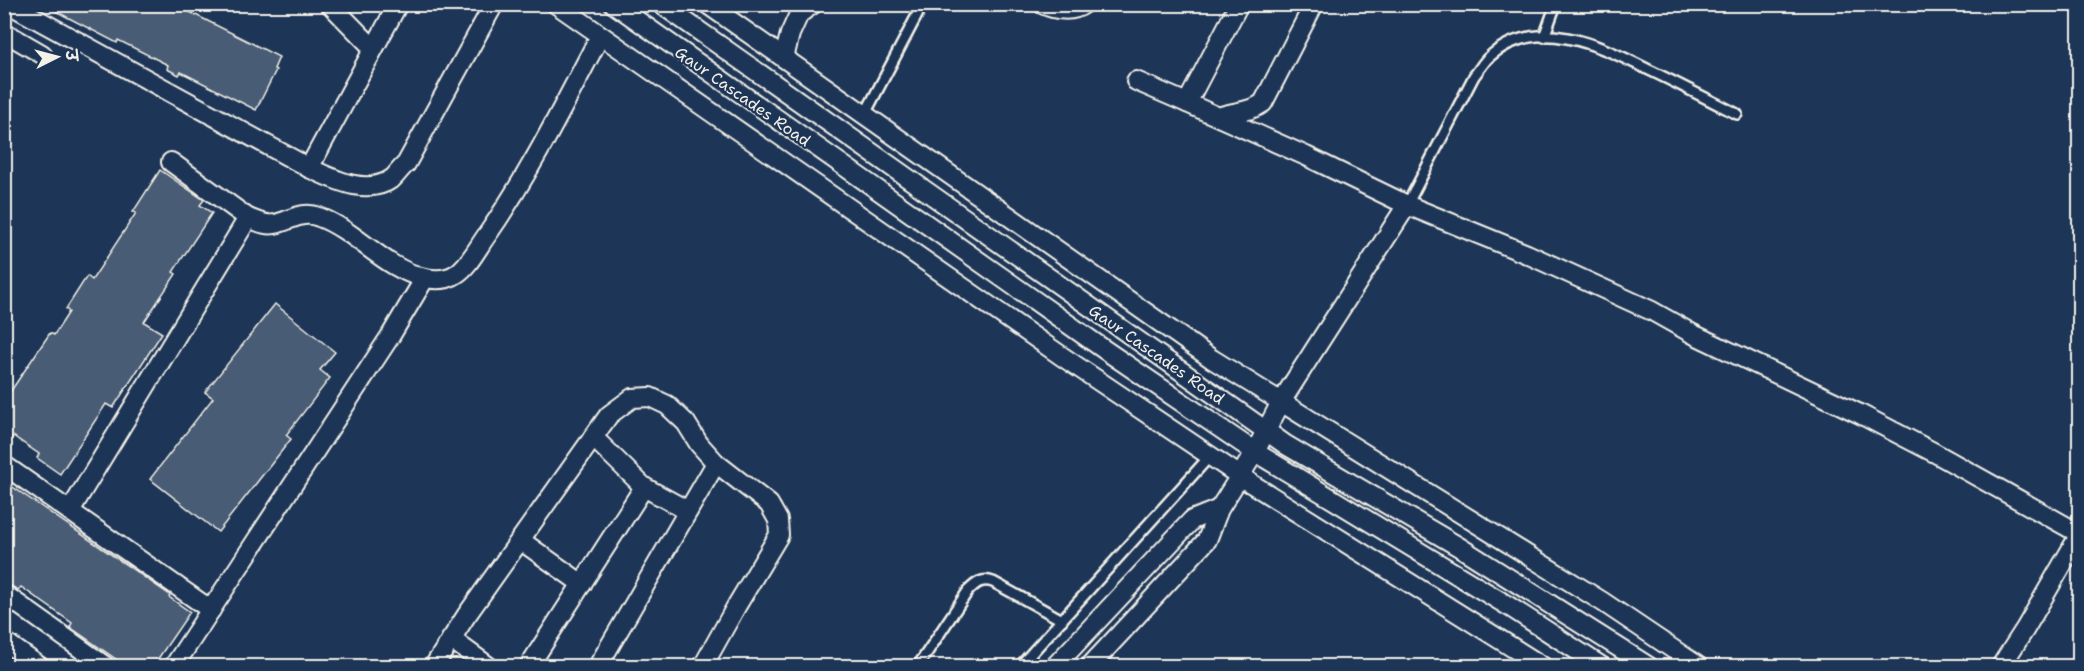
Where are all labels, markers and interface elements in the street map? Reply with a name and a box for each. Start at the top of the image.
north arrow [27,27,87,87]
street label: Gaur Cascades Road [671,42,815,151]
text: उ [60,47,83,63]
street label: Gaur Cascades Road [1085,300,1229,409]

